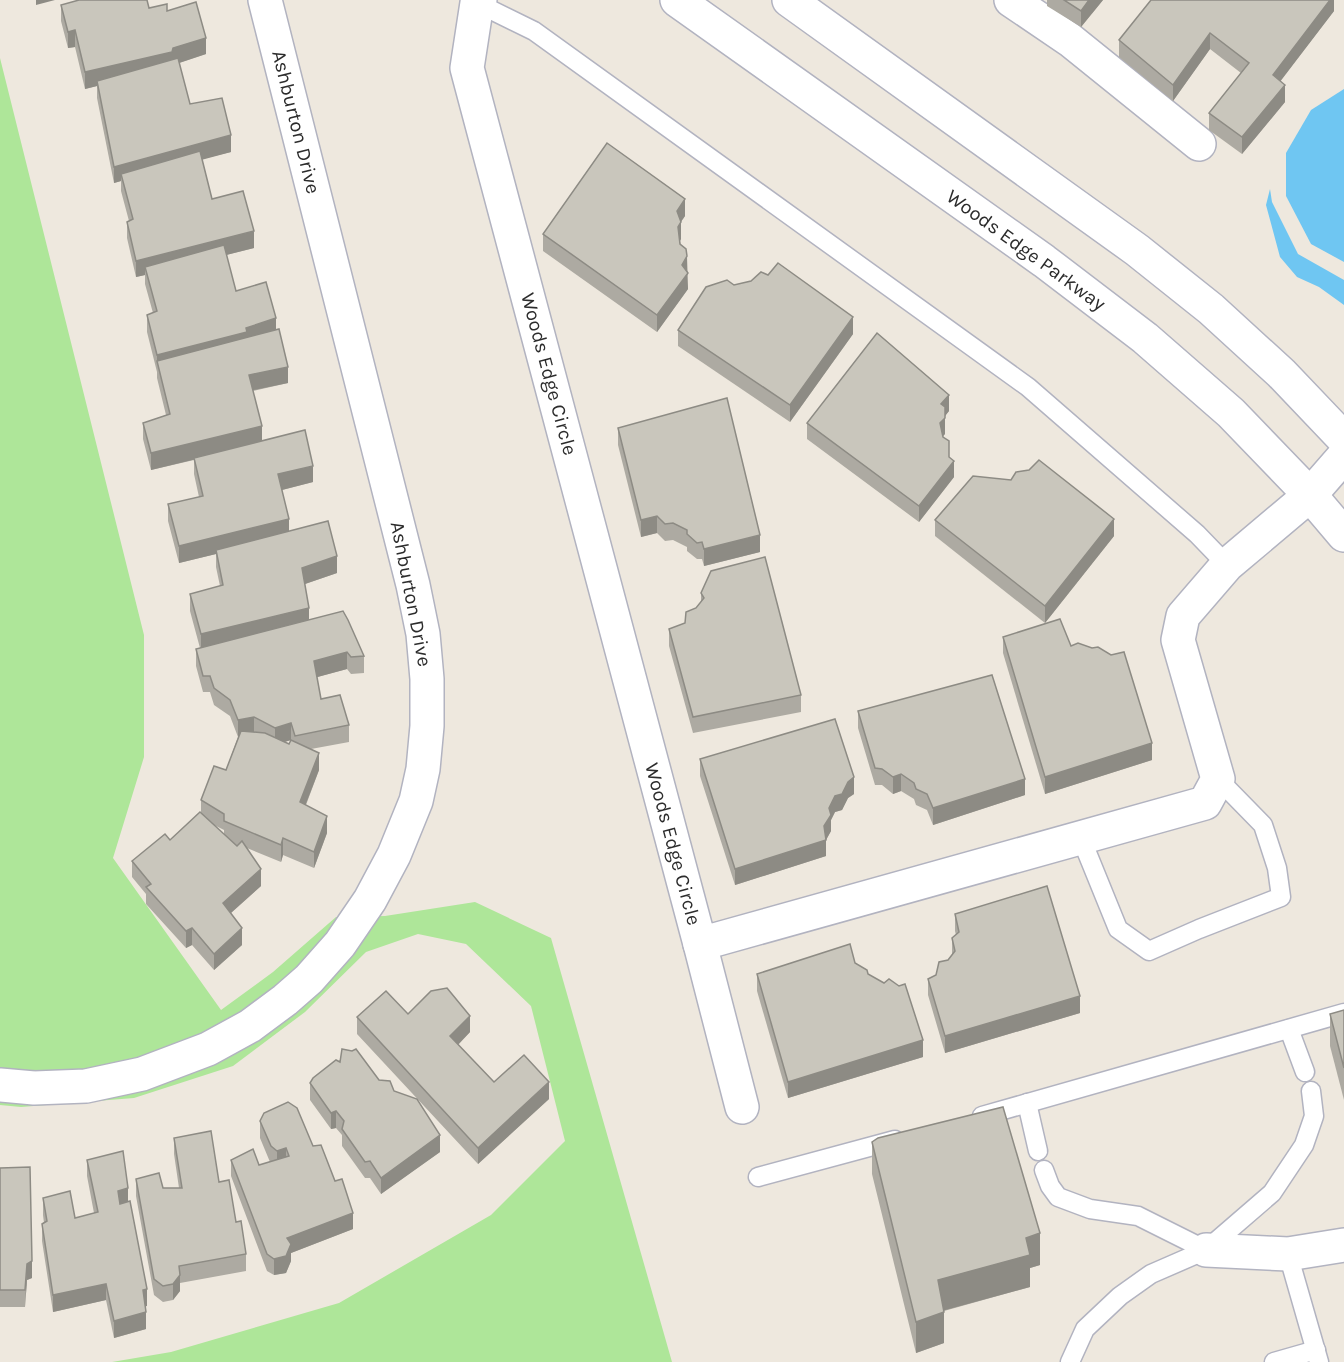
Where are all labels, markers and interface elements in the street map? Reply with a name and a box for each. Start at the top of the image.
street label: Ashburton Drive [267,48,325,196]
street label: Woods Edge Parkway [942,185,1110,315]
street label: Woods Edge Circle [516,290,582,458]
street label: Ashburton Drive [386,520,436,668]
street label: Woods Edge Circle [640,760,706,928]

